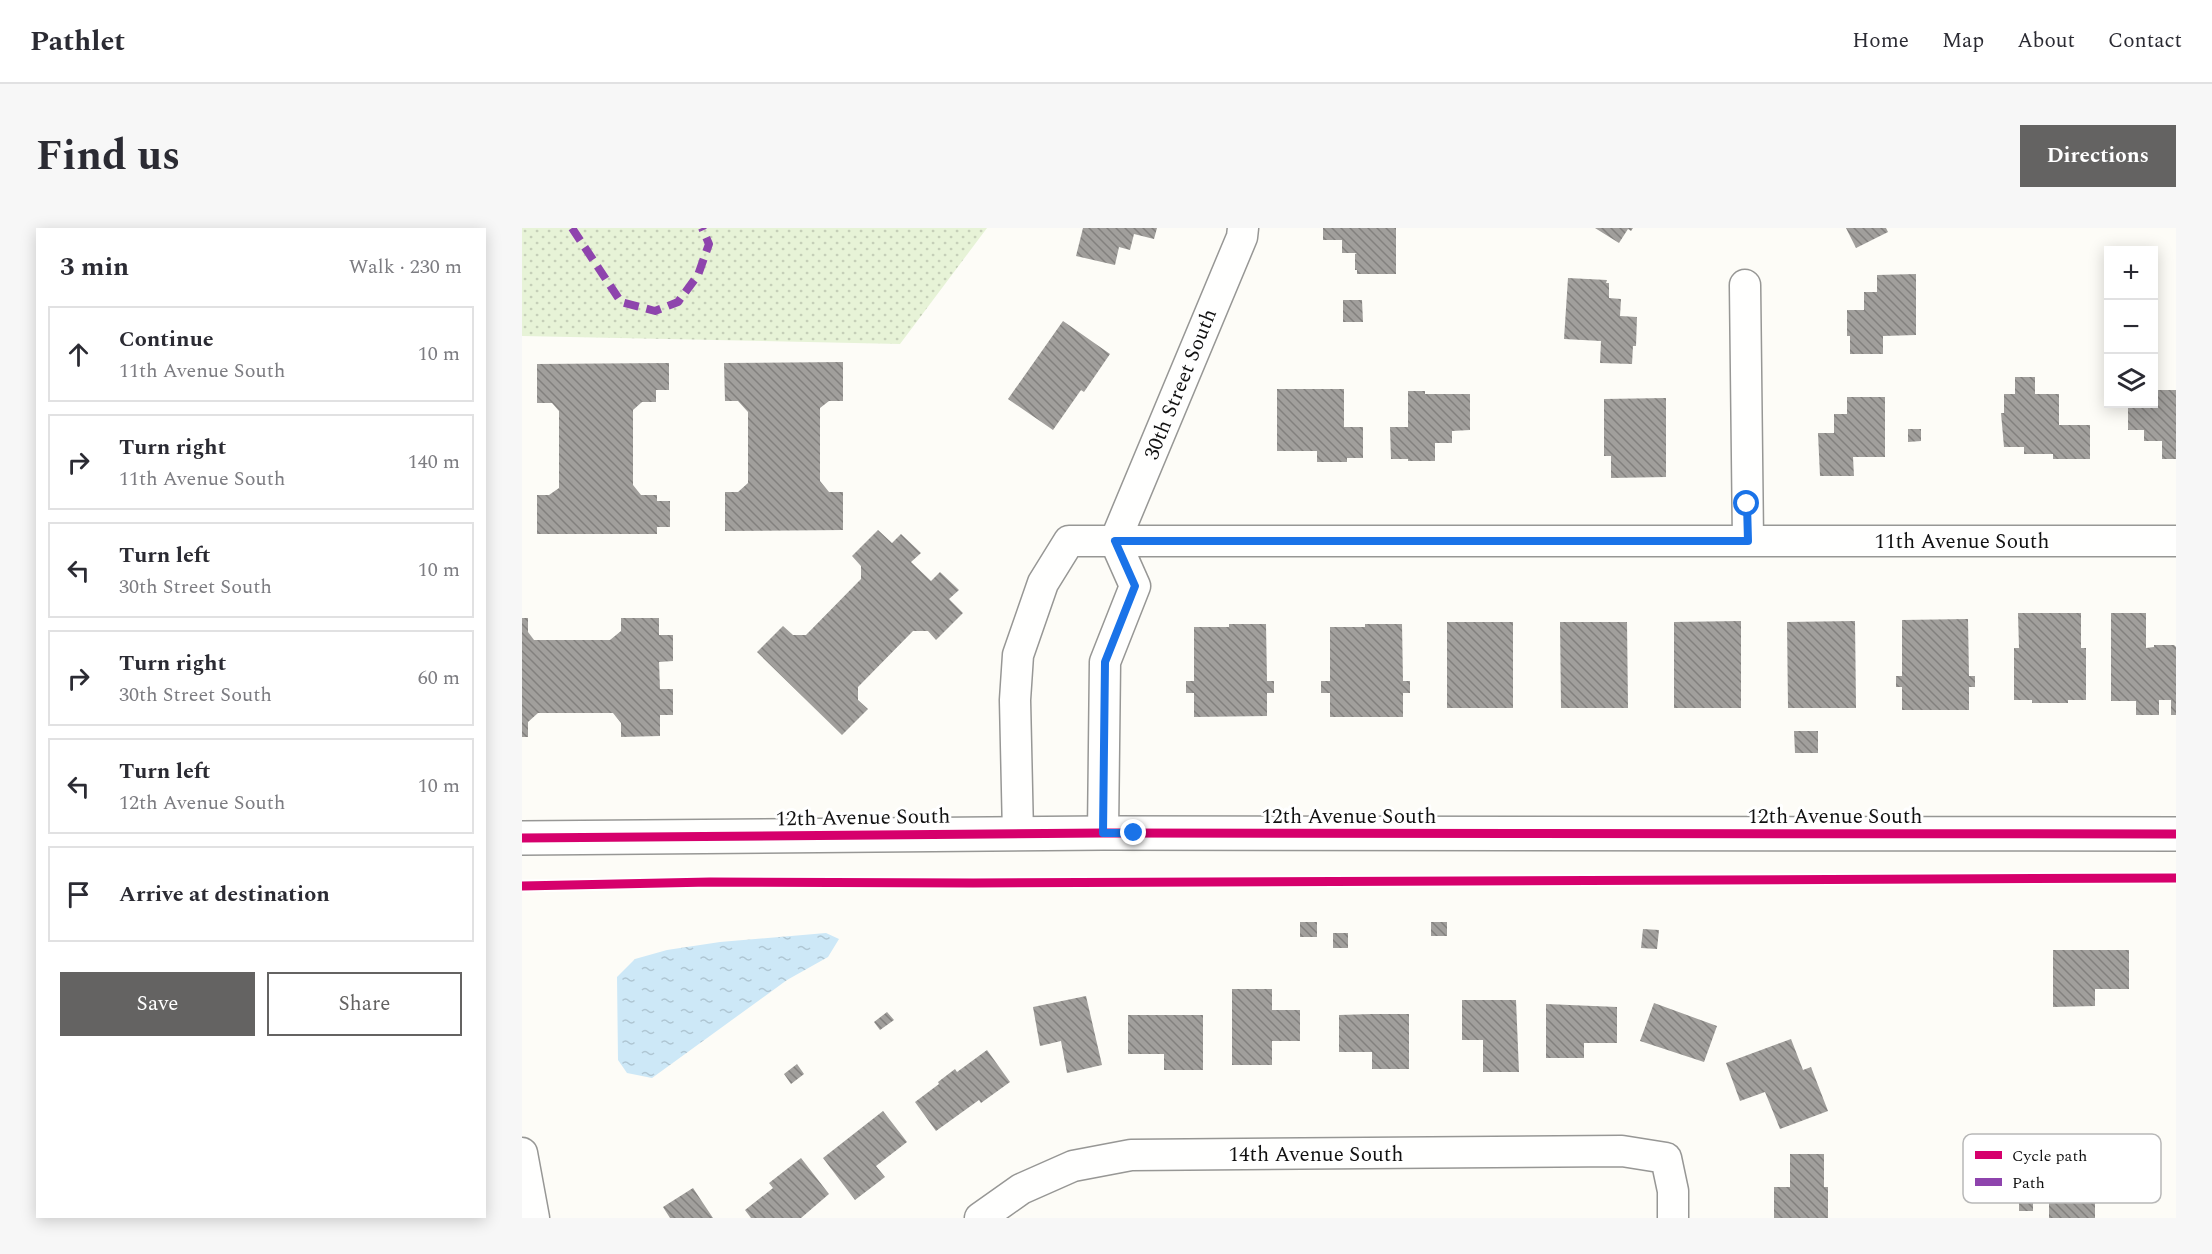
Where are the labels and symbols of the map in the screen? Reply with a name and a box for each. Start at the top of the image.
street label: 30th Street South [1136,304,1226,465]
route start [1733,490,1759,516]
street label: 11th Avenue South [1875,526,2049,558]
street label: 12th Avenue South [775,800,951,836]
street label: 12th Avenue South [1262,801,1436,833]
street label: 12th Avenue South [1748,801,1922,833]
route end [1120,819,1146,845]
legend [1963,1134,2161,1203]
street label: 14th Avenue South [1229,1139,1403,1171]
text: Cycle path [2012,1144,2087,1168]
text: Path [2012,1171,2045,1195]

